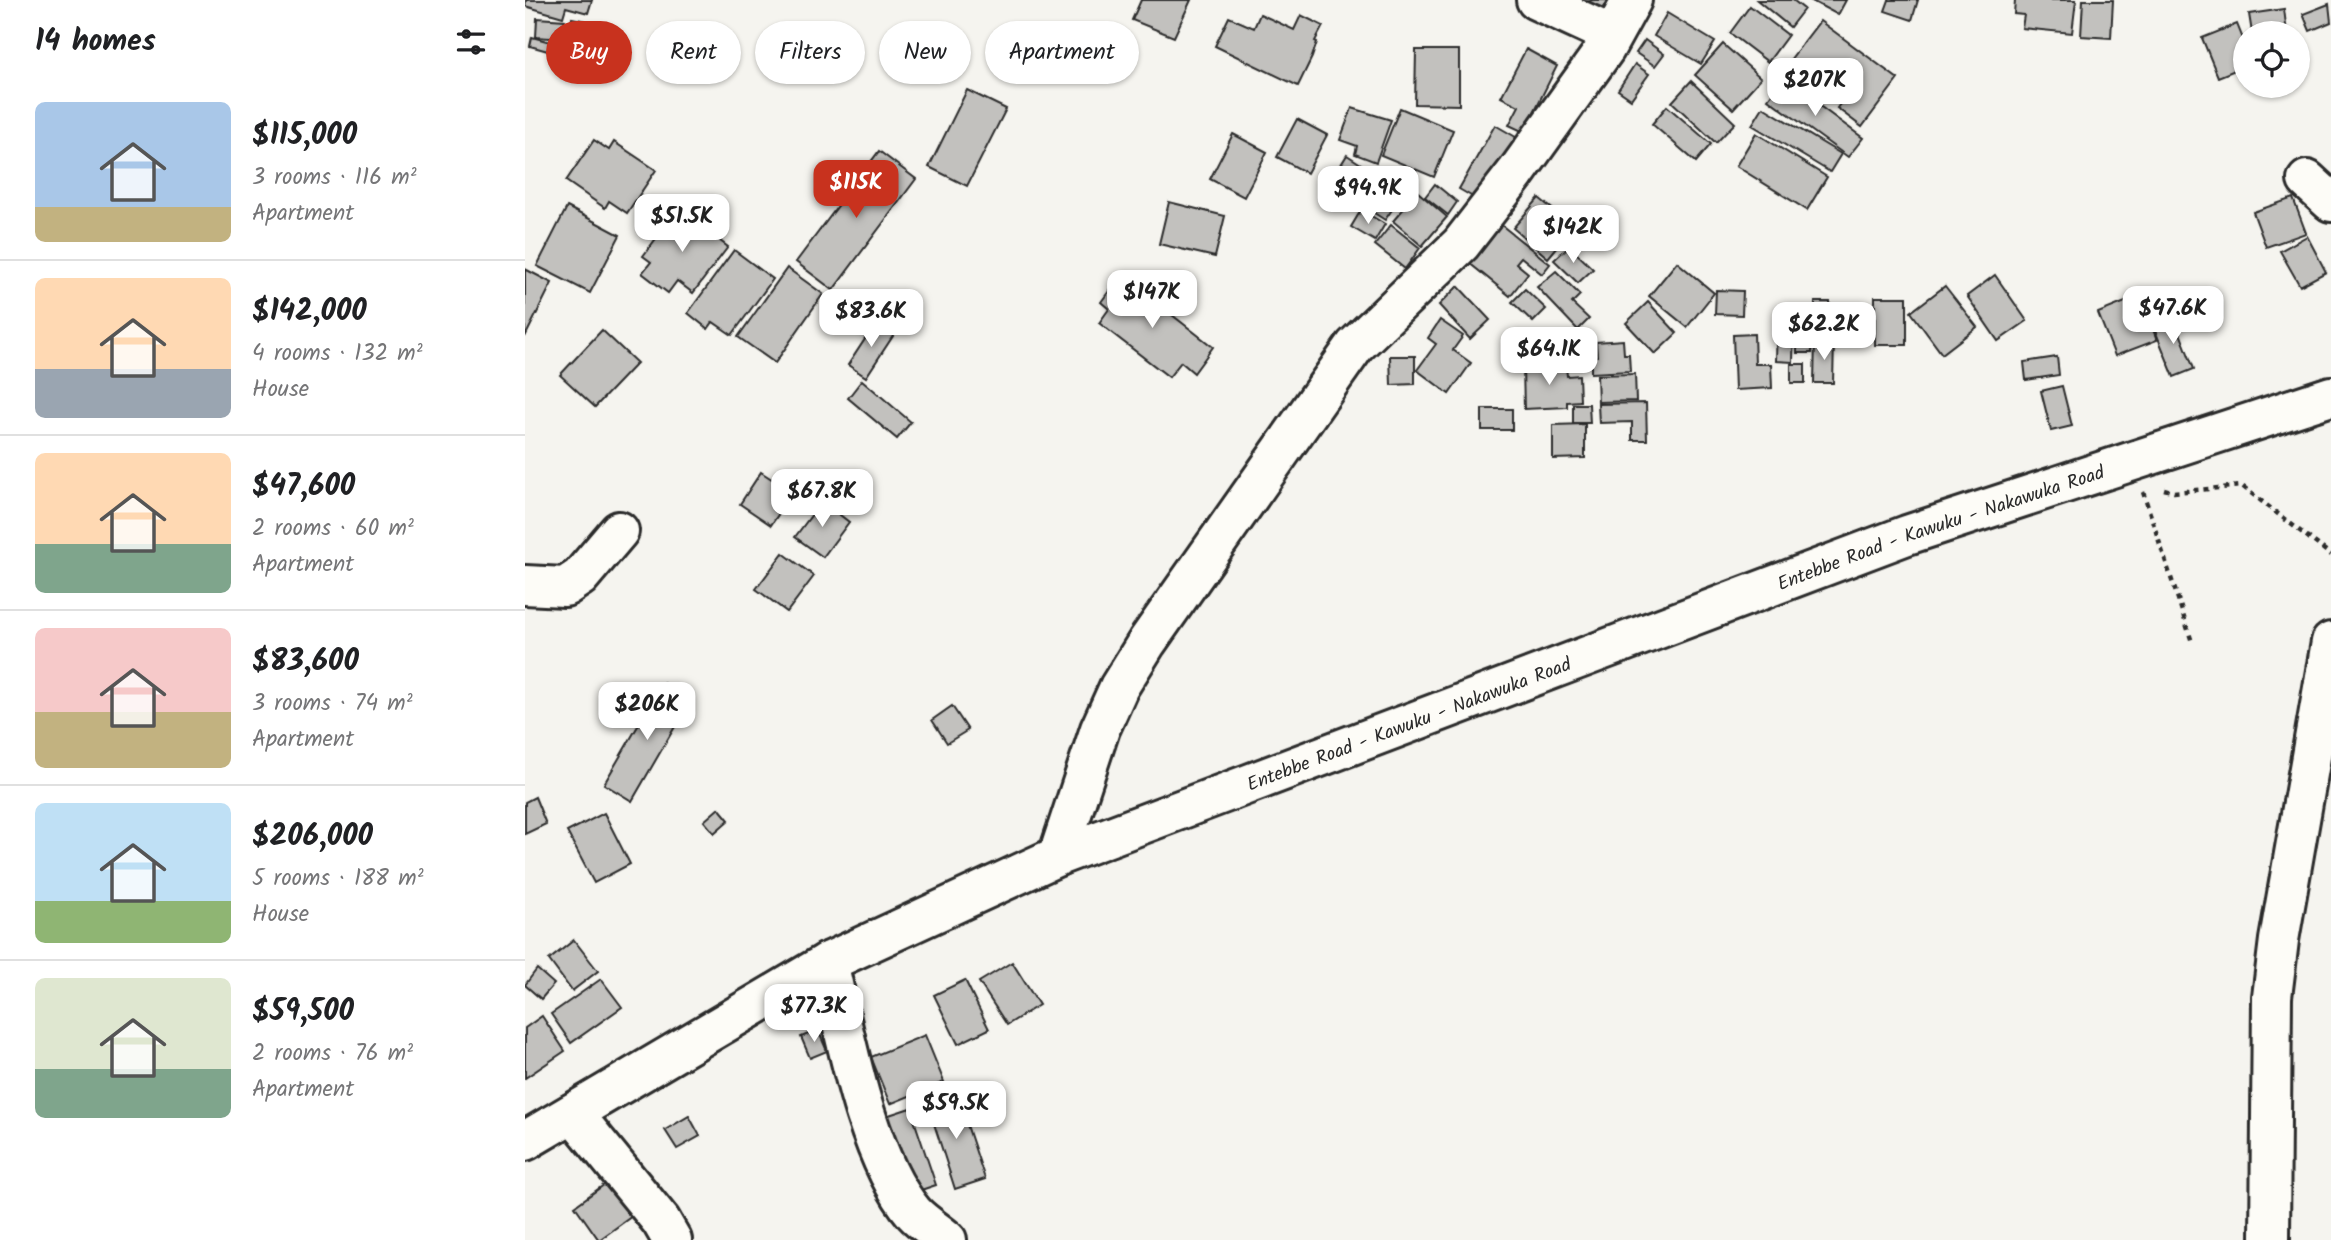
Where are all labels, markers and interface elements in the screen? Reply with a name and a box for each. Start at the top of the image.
text: 14 homes [35,18,156,66]
chip: Buy [546,21,632,84]
chip: Rent [646,21,741,84]
chip: Filters [755,21,865,84]
chip: New [879,21,971,84]
chip: Apartment [985,21,1139,84]
map controls [2233,21,2310,98]
button: locate [2233,21,2310,98]
icon: filters [452,23,490,61]
pin: $207K [1766,58,1864,118]
text: $207K [1783,63,1847,99]
text: $115,000 [252,112,357,160]
icon: home [91,130,175,214]
text: 3 rooms · 116 m² [252,160,417,196]
pin: $115K [807,160,905,220]
text: $115K [830,165,883,201]
pin: $94.9K [1311,166,1425,226]
text: $94.9K [1334,171,1402,207]
pin: $51.5K [625,194,739,254]
text: Apartment [252,196,354,232]
text: $51.5K [650,199,714,235]
pin: $142K [1524,205,1622,265]
text: $142K [1543,210,1603,246]
pin: $147K [1103,270,1201,330]
text: $147K [1123,275,1181,311]
pin: $47.6K [2116,286,2230,346]
text: $142,000 [252,288,367,336]
pin: $83.6K [814,290,928,349]
text: $47.6K [2139,291,2207,327]
text: $83.6K [835,294,907,330]
pin: $62.2K [1767,302,1881,362]
icon: home [91,306,175,390]
text: $62.2K [1788,307,1860,343]
pin: $64.1K [1492,328,1606,387]
text: $64.1K [1517,332,1581,368]
text: 4 rooms · 132 m² [252,336,423,372]
text: House [252,372,309,408]
street label: Entebbe Road - Kawuku - Nakawuka Road [1773,458,2109,600]
text: $47,600 [252,463,355,511]
pin: $67.8K [765,470,879,529]
text: $67.8K [787,474,857,510]
icon: home [91,481,175,565]
text: 2 rooms · 60 m² [252,511,414,547]
text: Apartment [252,547,354,583]
text: $83,600 [252,638,359,686]
street label: Entebbe Road - Kawuku - Nakawuka Road [1243,650,1576,800]
icon: home [91,656,175,740]
pin: $206K [598,682,696,742]
text: 3 rooms · 74 m² [252,686,413,722]
text: $206K [614,687,680,723]
text: Apartment [252,722,354,758]
text: $206,000 [252,813,373,861]
icon: home [91,831,175,915]
text: 5 rooms · 188 m² [252,861,424,897]
text: House [252,897,309,933]
pin: $77.3K [757,984,871,1044]
text: $59,500 [252,988,354,1036]
text: $77.3K [780,989,848,1025]
icon: home [91,1006,175,1090]
text: 2 rooms · 76 m² [252,1036,413,1072]
text: Apartment [252,1072,354,1108]
pin: $59.5K [899,1082,1013,1141]
text: $59.5K [922,1086,990,1122]

